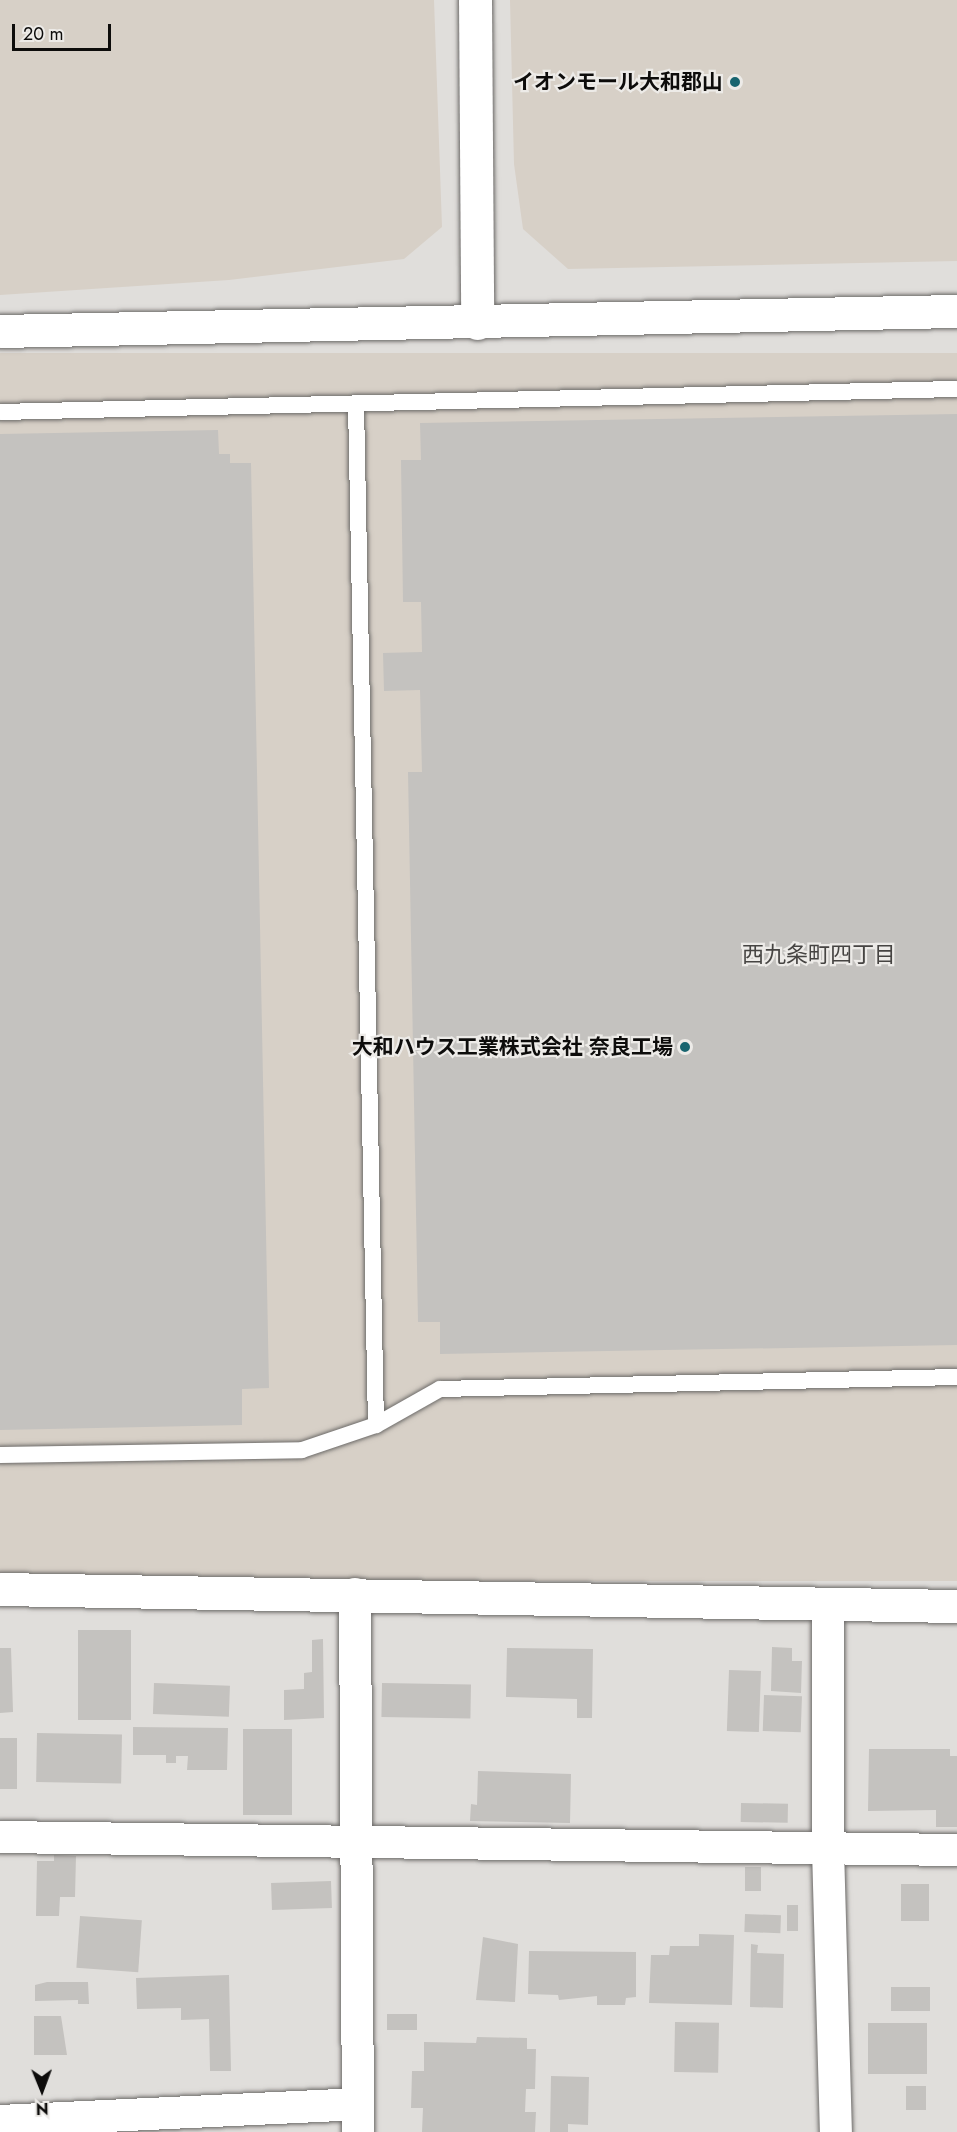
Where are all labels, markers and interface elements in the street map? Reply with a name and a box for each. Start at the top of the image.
scale bar [15,12,114,50]
text: 20 m [23,21,63,47]
place label: イオンモール大和郡山 [513,69,723,95]
marker: イオンモール大和郡山 [728,75,742,89]
district label: 西九条町四丁目 [742,942,896,968]
place label: 大和ハウス工業株式会社 奈良工場 [352,1034,673,1060]
marker: 大和ハウス工業株式会社 奈良工場 [678,1040,692,1054]
north arrow [12,2060,72,2120]
text: N [36,2097,49,2120]

